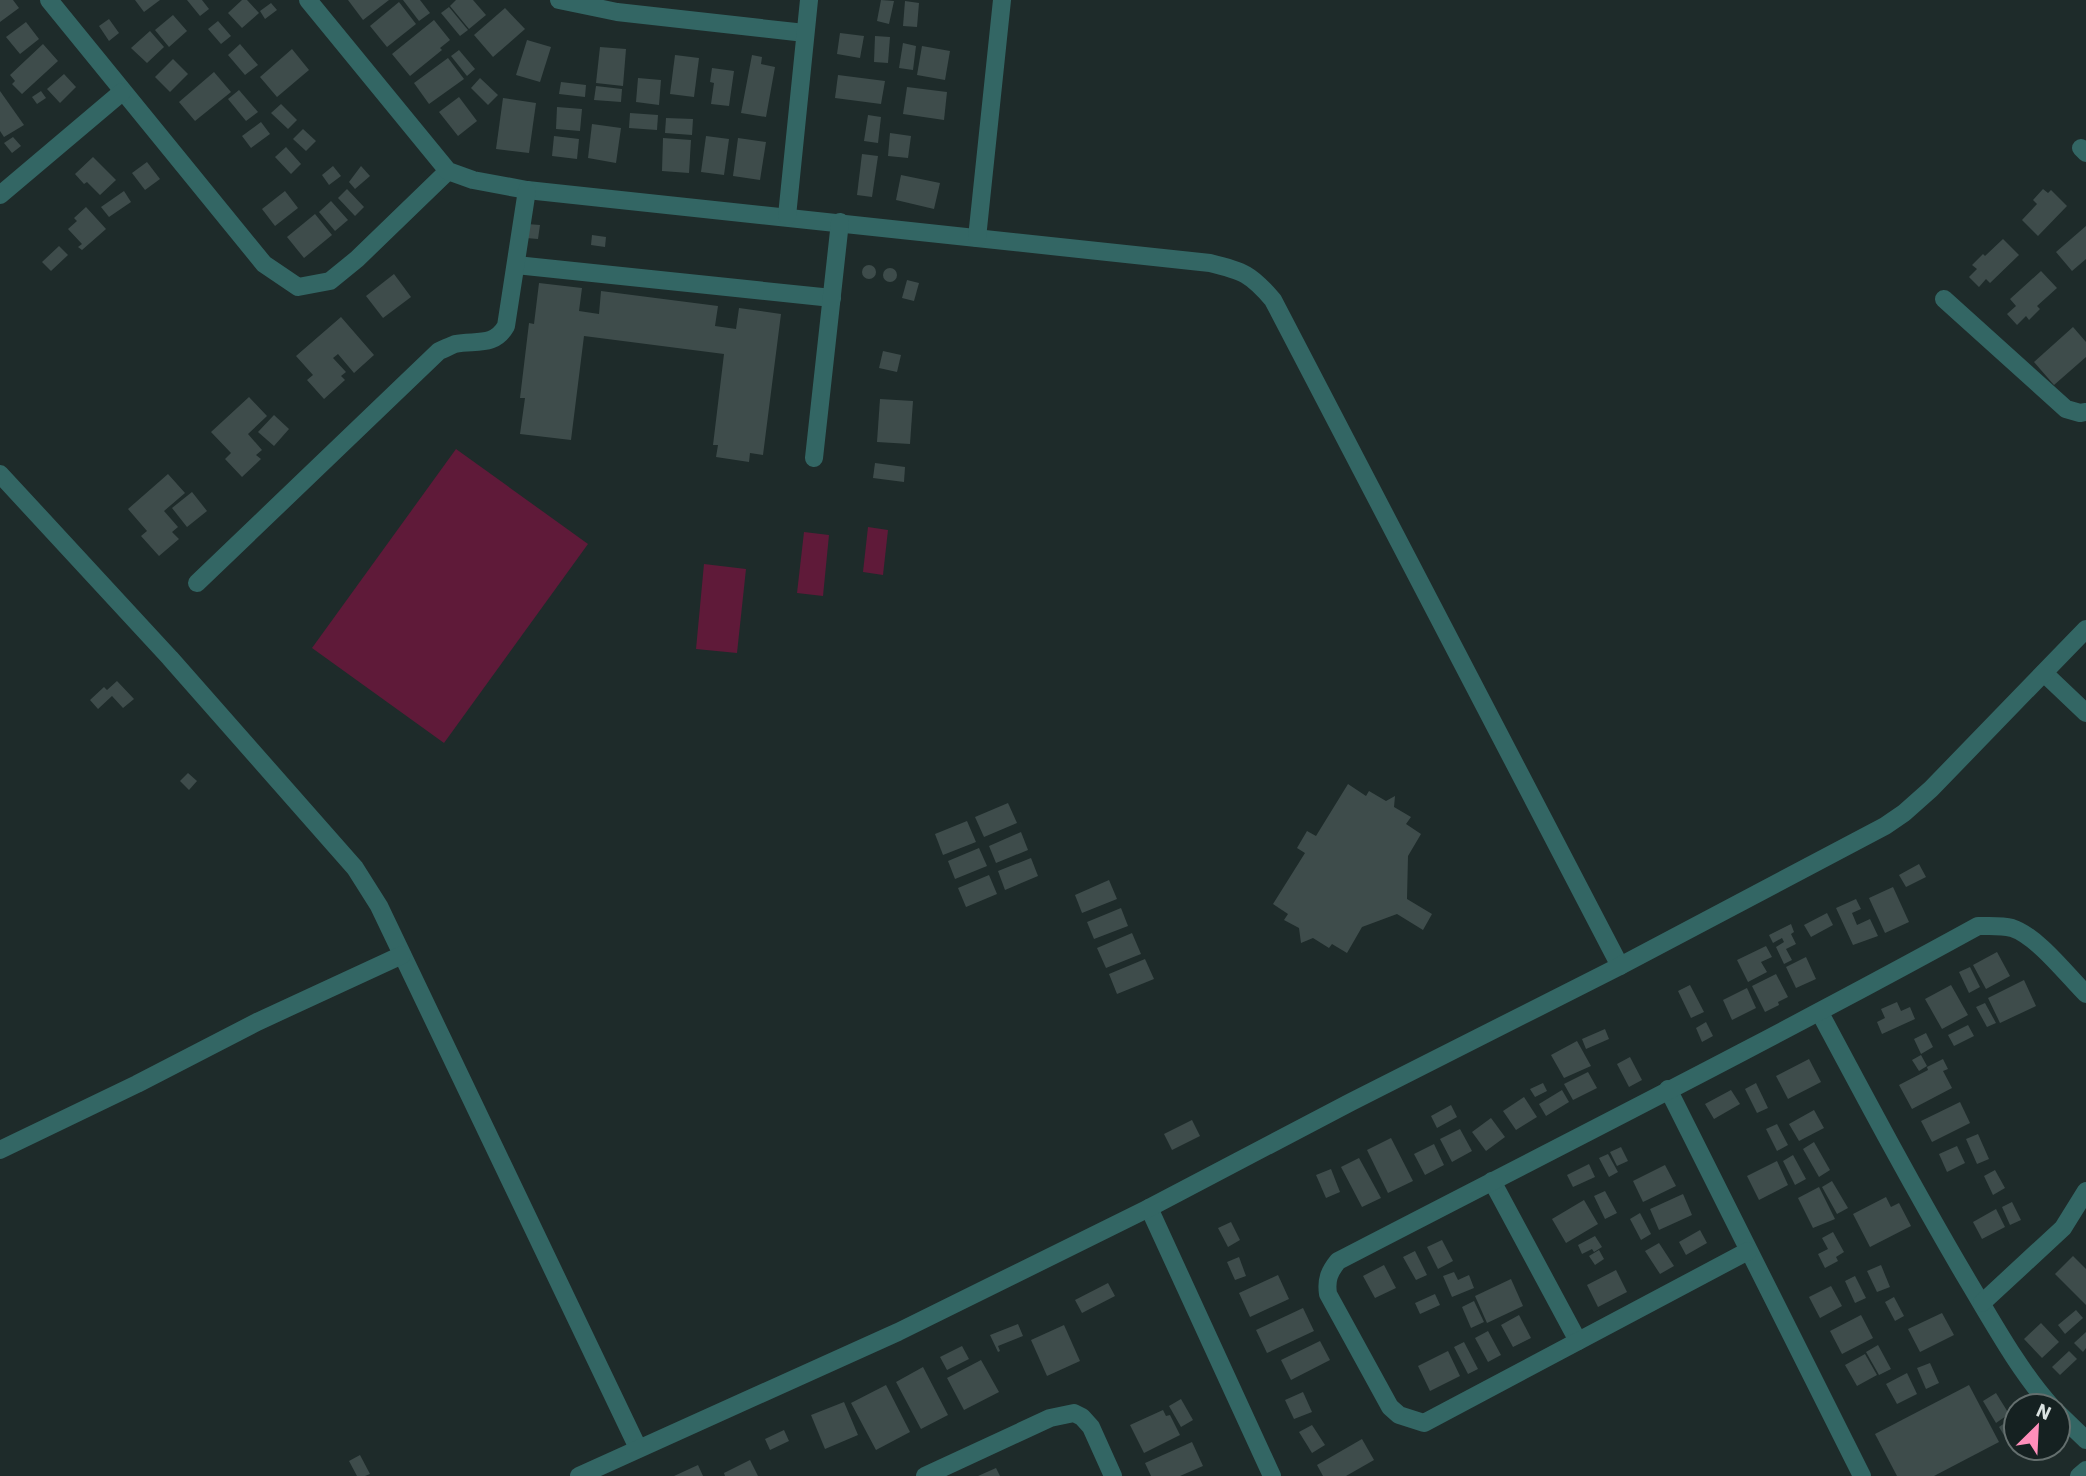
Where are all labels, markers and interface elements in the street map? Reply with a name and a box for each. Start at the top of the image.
north arrow [2002,1392,2072,1462]
text: N [2033,1398,2055,1425]

